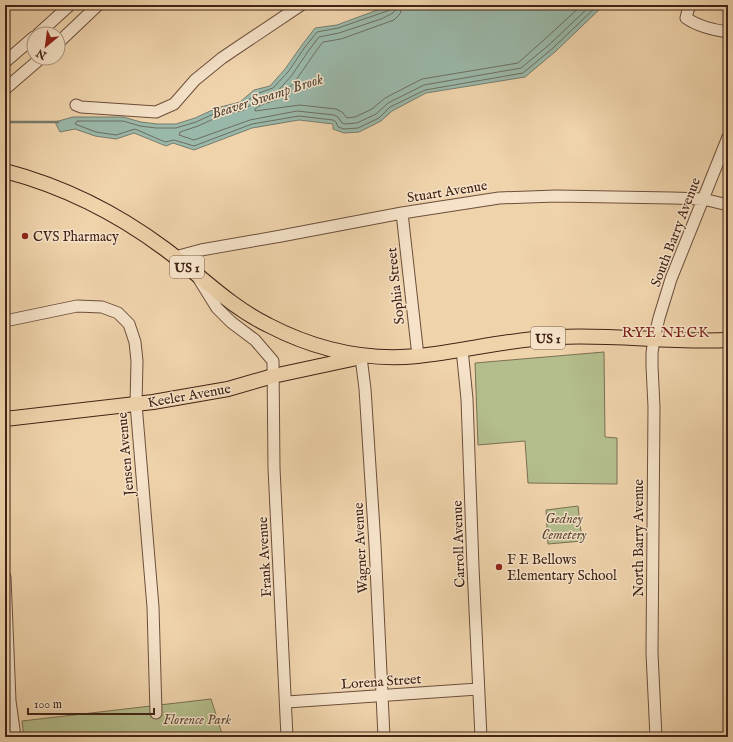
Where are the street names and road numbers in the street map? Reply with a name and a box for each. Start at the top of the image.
street label: South Barry Avenue [647,175,705,290]
street label: Stuart Avenue [406,177,489,207]
street label: Sophia Street [383,246,409,325]
road number: US 1 [170,256,204,278]
road number: US 1 [531,327,565,349]
street label: Keeler Avenue [146,380,233,412]
street label: Jensen Avenue [113,411,139,498]
street label: North Barry Avenue [630,478,648,597]
street label: Carroll Avenue [448,499,470,588]
street label: Wagner Avenue [350,501,372,594]
street label: Frank Avenue [254,516,276,598]
street label: Lorena Street [340,670,422,694]

